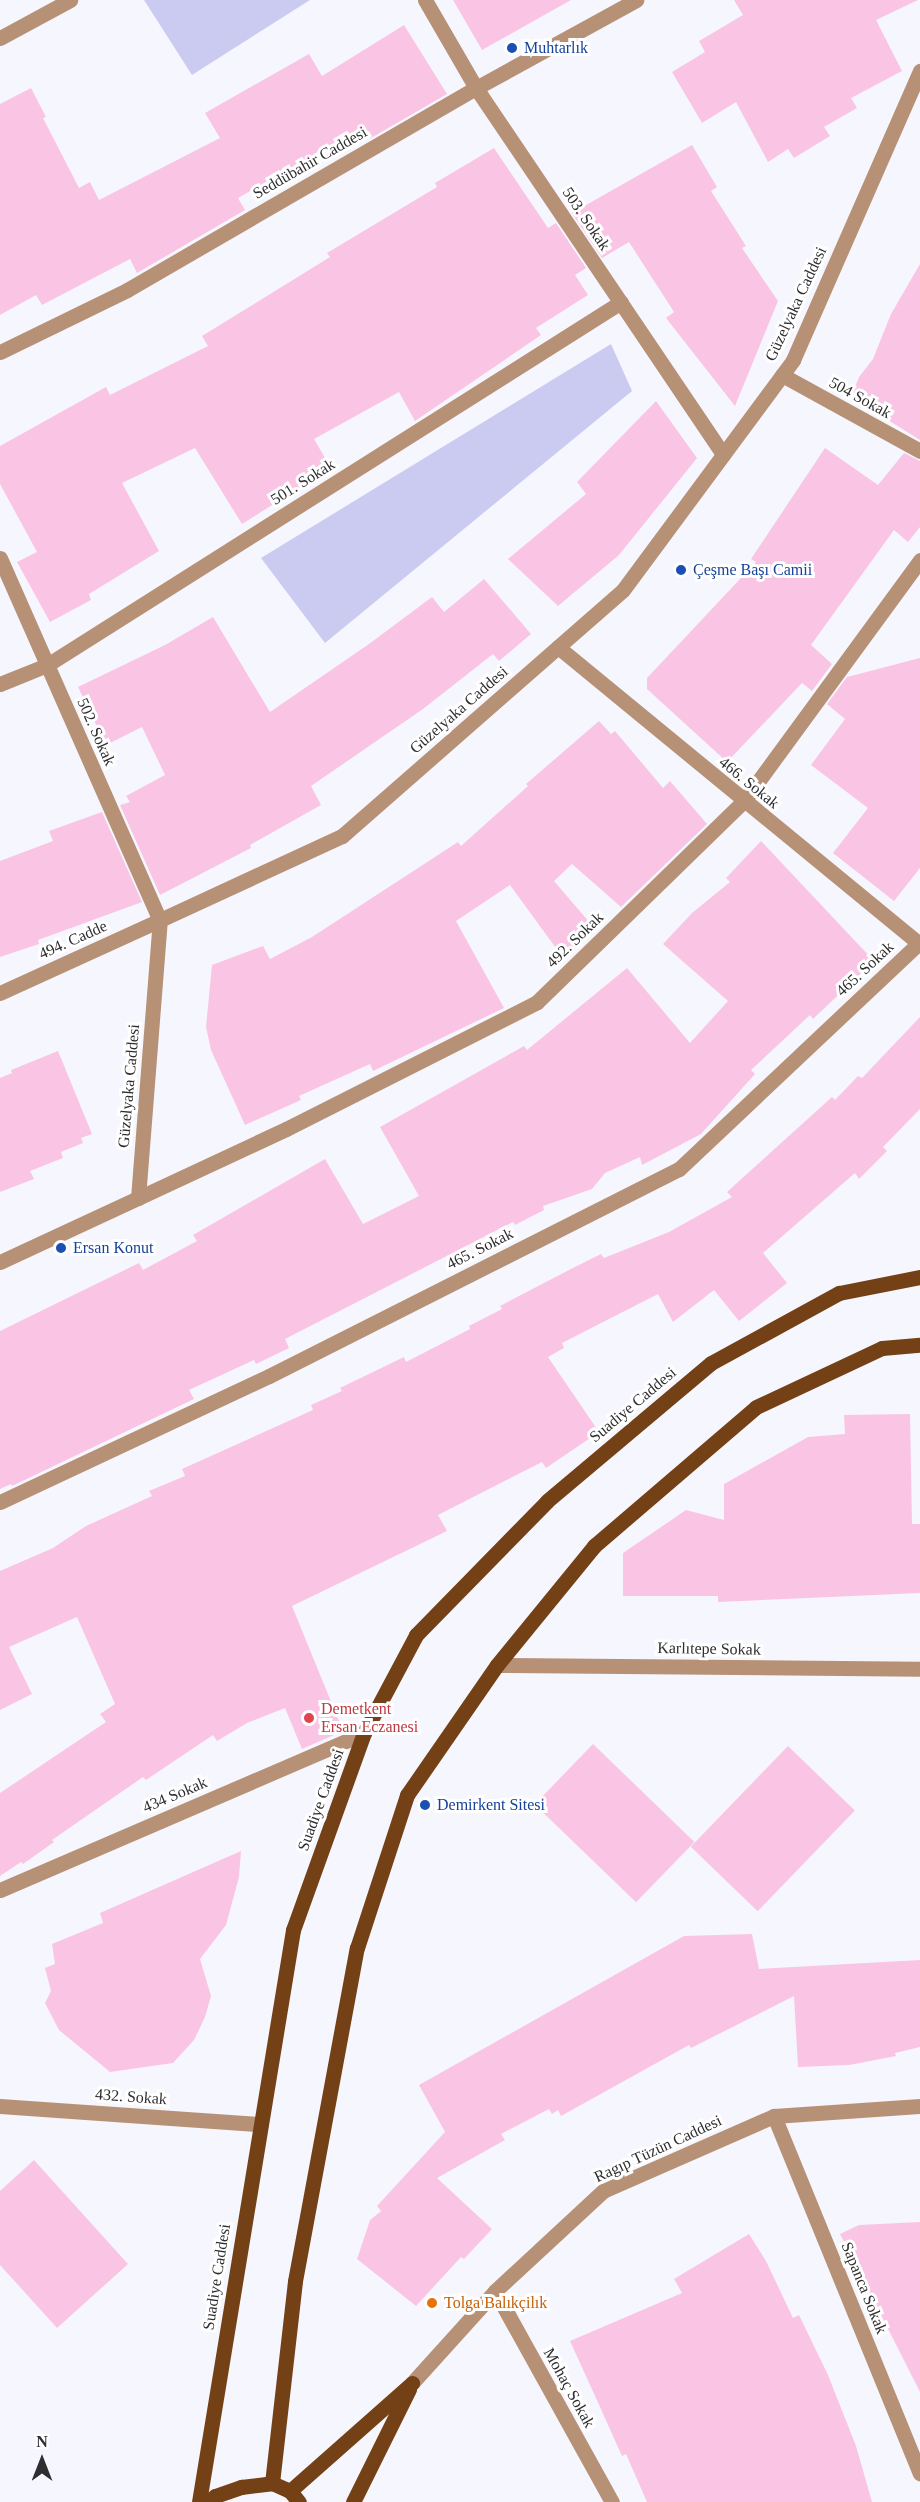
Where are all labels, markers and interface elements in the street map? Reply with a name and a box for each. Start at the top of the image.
place label: Muhtarlık [524,38,588,58]
marker: Muhtarlık [505,41,519,55]
street label: Seddübahir Caddesi [250,123,370,203]
street label: 503. Sokak [558,184,614,254]
street label: Güzelyaka Caddesi [761,244,831,364]
street label: 504 Sokak [826,373,894,423]
street label: 501. Sokak [267,455,339,509]
place label: Çeşme Başı Camii [693,560,812,580]
marker: Çeşme Başı Camii [674,563,688,577]
street label: Güzelyaka Caddesi [406,662,512,758]
street label: 502. Sokak [73,695,119,769]
street label: 466. Sokak [715,753,783,813]
street label: 492. Sokak [542,908,608,972]
street label: 494. Cadde [36,916,110,964]
street label: 465. Sokak [832,937,898,1001]
street label: Güzelyaka Caddesi [114,1023,144,1149]
street label: 465. Sokak [444,1224,516,1274]
place label: Ersan Konut [73,1238,153,1258]
marker: Ersan Konut [54,1241,68,1255]
street label: Suadiye Caddesi [586,1363,680,1447]
street label: Karlıtepe Sokak [657,1638,761,1660]
place label: Demetkent Ersan Eczanesi [321,1699,418,1737]
marker: Demetkent Ersan Eczanesi [302,1711,316,1725]
street label: Suadiye Caddesi [294,1746,348,1854]
street label: 434 Sokak [140,1773,210,1817]
place label: Demirkent Sitesi [437,1795,545,1815]
marker: Demirkent Sitesi [418,1798,432,1812]
street label: 432. Sokak [94,2085,168,2109]
street label: Ragıp Tüzün Caddesi [591,2111,725,2187]
street label: Suadiye Caddesi [199,2223,235,2331]
street label: Sapanca Sokak [837,2239,891,2337]
place label: Tolga Balıkçilık [444,2293,547,2313]
marker: Tolga Balıkçilık [425,2296,439,2310]
street label: Mohaç Sokak [539,2345,599,2431]
north arrow [12,2430,72,2490]
text: N [36,2433,48,2450]

